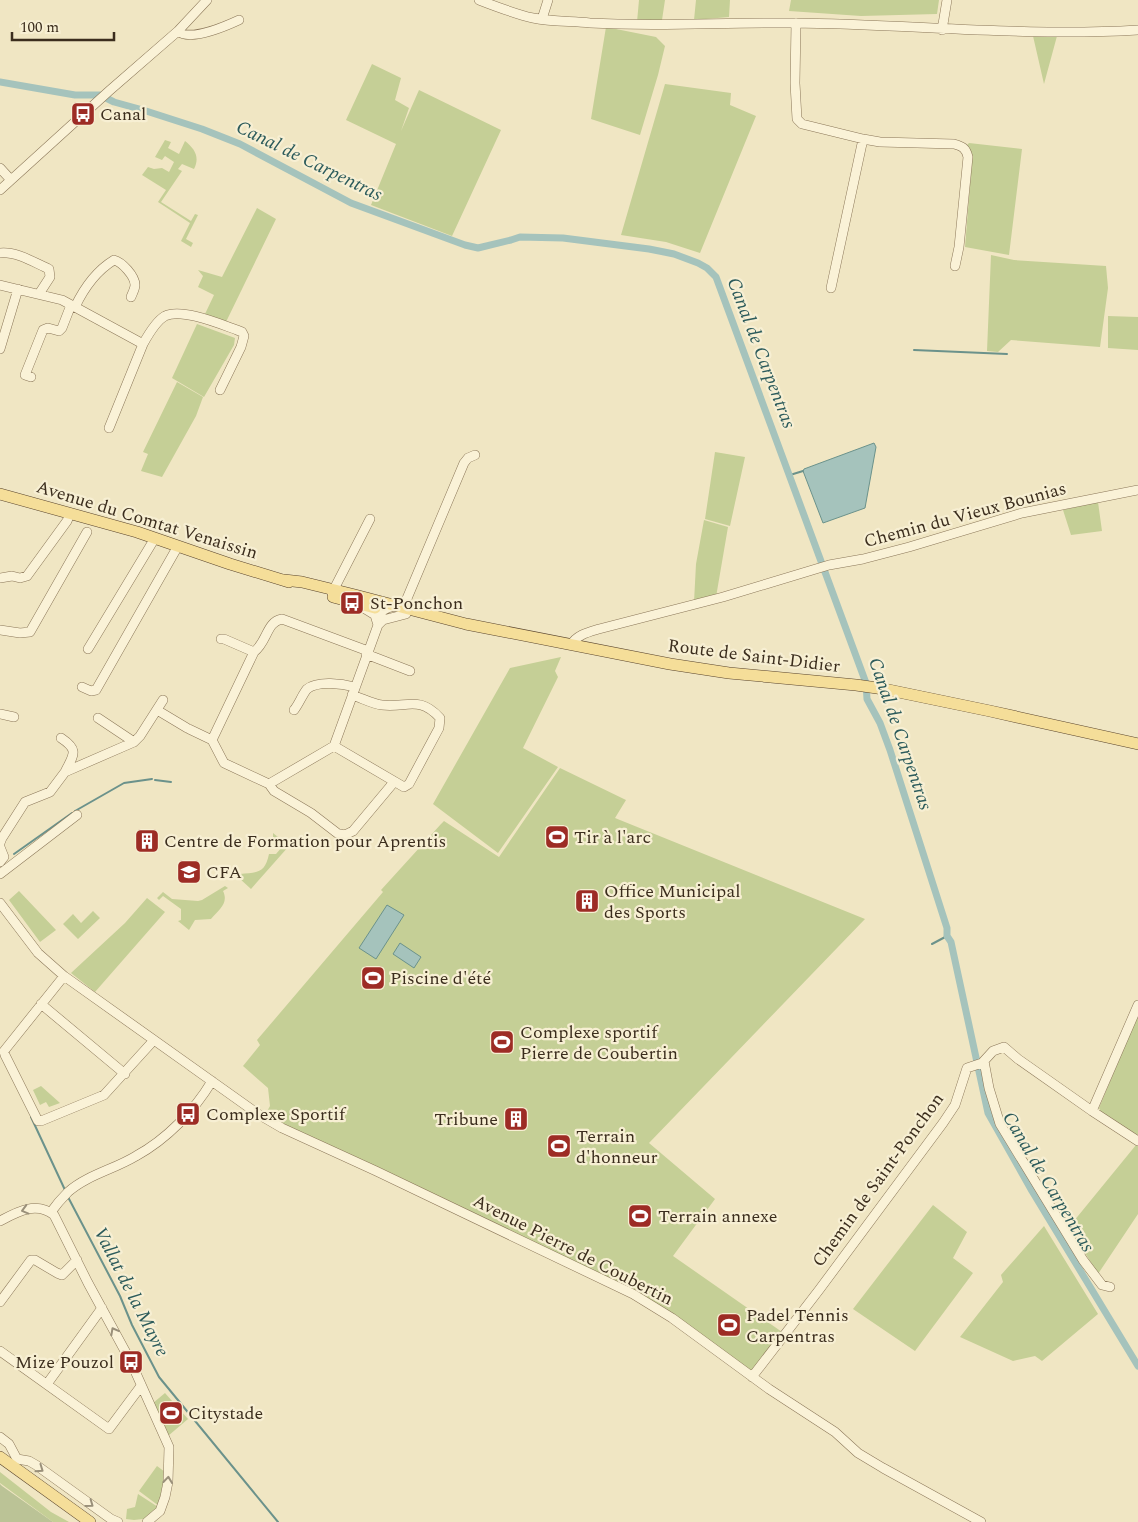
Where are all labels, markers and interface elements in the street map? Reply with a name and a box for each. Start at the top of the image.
scale bar [12,10,115,42]
text: 100 m [20,16,59,39]
bus stop icon: Canal [70,101,96,127]
place label: Canal [100,101,146,128]
water label: Canal de Carpentras [231,113,387,209]
water label: Canal de Carpentras [719,273,803,433]
street label: Avenue du Comtat Venaissin [33,473,261,567]
street label: Chemin du Vieux Bounias [861,475,1069,555]
bus stop icon: St-Ponchon [339,590,365,616]
place label: St-Ponchon [370,590,463,617]
street label: Route de Saint-Didier [666,632,842,680]
water label: Canal de Carpentras [860,654,940,814]
sports icon: Tir à l'arc [544,824,570,850]
place label: Tir à l'arc [574,824,651,851]
building icon: Centre de Formation pour Aprentis [134,828,160,854]
place label: Centre de Formation pour Aprentis [164,828,446,855]
school or university icon: CFA [176,859,202,885]
place label: CFA [206,859,242,886]
place label: Office Municipal des Sports [604,878,740,926]
building icon: Office Municipal des Sports [574,888,600,914]
sports icon: Piscine d'été [360,965,386,991]
place label: Piscine d'été [390,965,491,992]
place label: Complexe sportif Pierre de Coubertin [520,1019,678,1067]
sports icon: Complexe sportif Pierre de Coubertin [489,1029,515,1055]
street label: Chemin de Saint-Ponchon [805,1087,951,1273]
bus stop icon: Complexe Sportif [175,1101,201,1127]
place label: Complexe Sportif [206,1101,347,1128]
place label: Tribune [434,1106,498,1133]
building icon: Tribune [503,1106,529,1132]
water label: Canal de Carpentras [994,1106,1102,1258]
place label: Terrain d'honneur [576,1123,658,1171]
sports icon: Terrain d'honneur [546,1133,572,1159]
street label: Avenue Pierre de Coubertin [468,1188,678,1312]
sports icon: Terrain annexe [627,1203,653,1229]
place label: Terrain annexe [658,1203,778,1230]
one-way arrow [21,1204,29,1215]
water label: Vallat de la Mayre [86,1222,176,1362]
place label: Padel Tennis Carpentras [746,1302,849,1350]
sports icon: Padel Tennis Carpentras [716,1312,742,1338]
one-way arrow [110,1327,120,1336]
place label: Mize Pouzol [15,1349,114,1376]
bus stop icon: Mize Pouzol [118,1349,144,1375]
sports icon: Citystade [158,1400,184,1426]
place label: Citystade [188,1400,263,1427]
one-way arrow [35,1463,44,1472]
one-way arrow [162,1476,173,1484]
one-way arrow [84,1498,93,1507]

